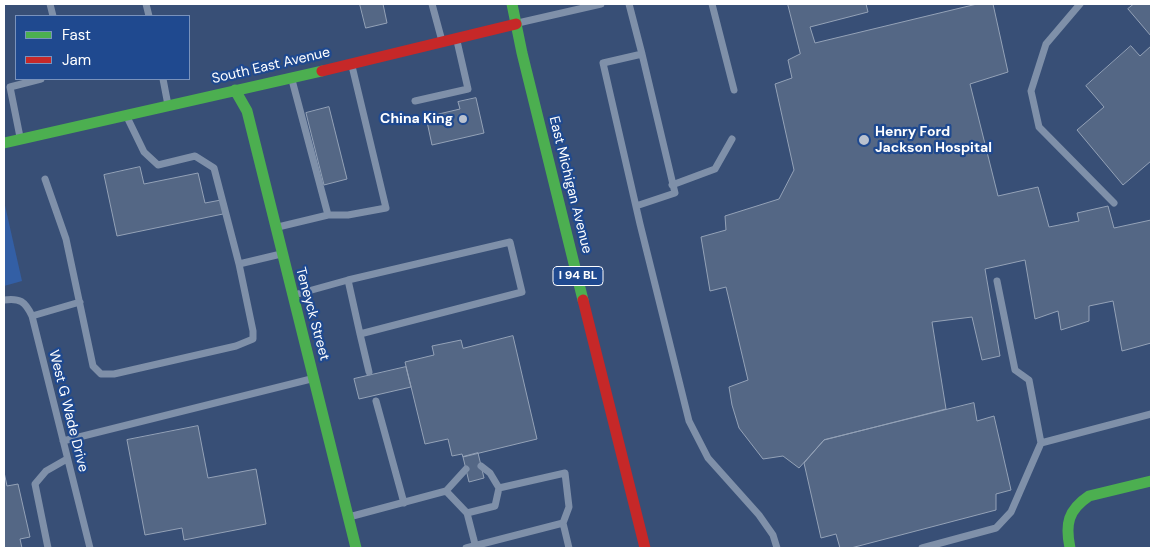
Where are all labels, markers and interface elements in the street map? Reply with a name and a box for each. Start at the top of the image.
legend [15,15,190,80]
text: Fast [62,25,91,45]
street label: South East Avenue [210,44,332,88]
text: Jam [62,50,91,70]
place label: China King [380,111,453,127]
marker: China King [457,113,469,125]
street label: East Michigan Avenue [545,115,595,255]
place label: Henry Ford Jackson Hospital [875,124,992,156]
marker: Henry Ford Jackson Hospital [857,133,871,147]
street label: Teneyck Street [291,266,333,362]
road number: I 94 BL [553,266,603,286]
street label: West G Wade Drive [45,348,91,474]

